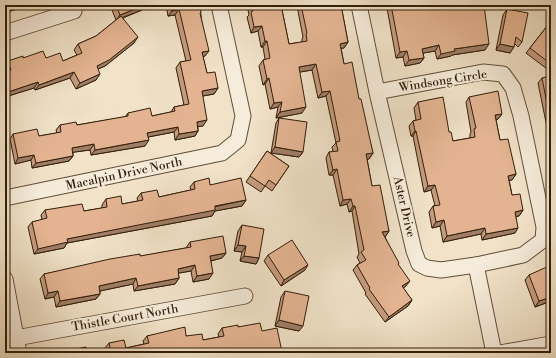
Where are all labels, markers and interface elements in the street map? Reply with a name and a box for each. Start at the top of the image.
street label: Windsong Circle [397,67,488,96]
street label: Macalpin Drive North [64,154,184,194]
street label: Aster Drive [389,174,418,239]
street label: Thistle Court North [71,301,179,335]

